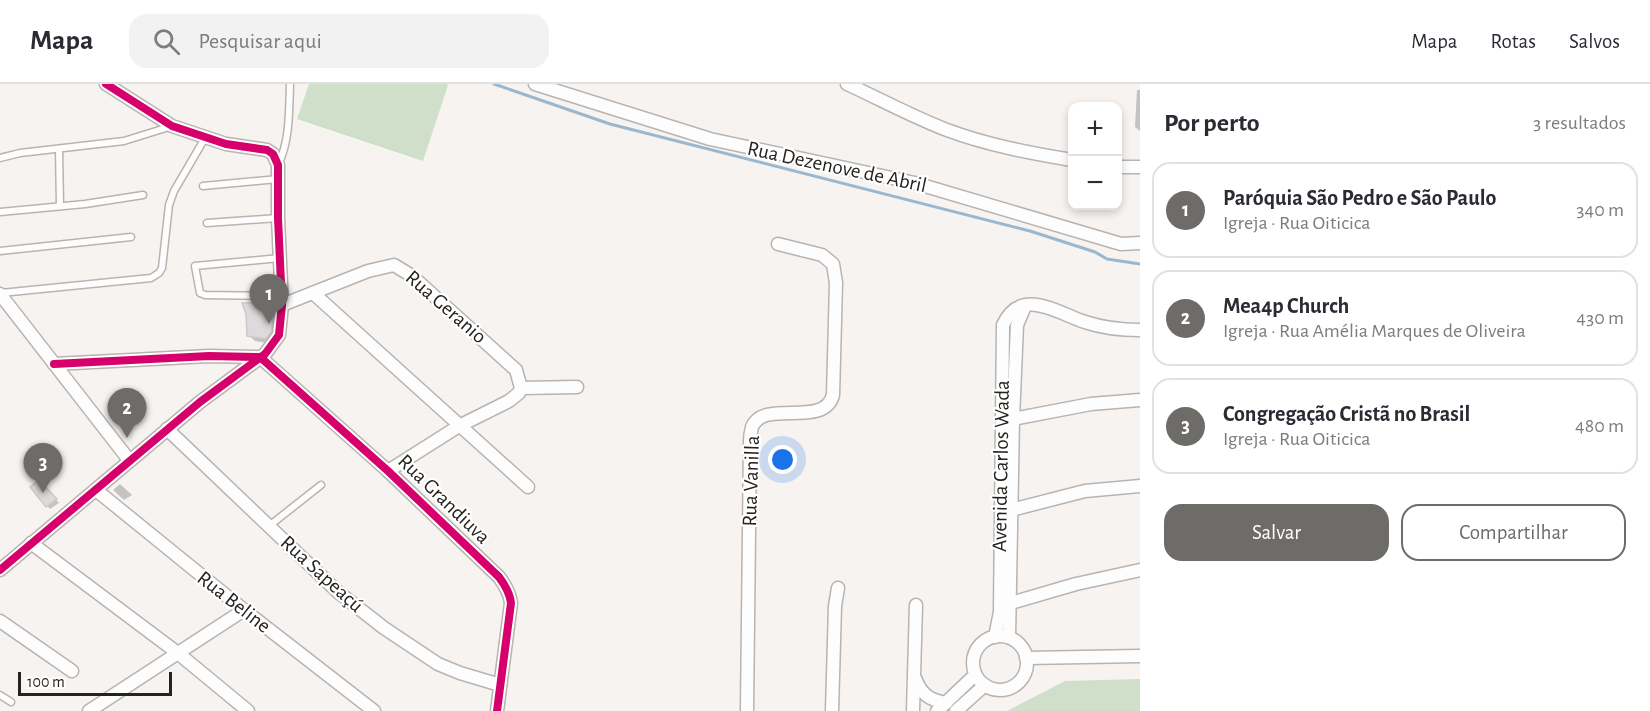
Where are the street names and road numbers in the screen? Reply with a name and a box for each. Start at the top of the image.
street label: Rua Dezenove de Abril [745,138,929,196]
street label: Rua Geranio [402,267,490,347]
street label: Avenida Carlos Wada [989,380,1013,552]
street label: Rua Vanilla [739,435,763,527]
street label: Rua Grandiuva [394,450,494,548]
street label: Rua Sapeaçú [277,532,368,617]
street label: Rua Beline [193,567,275,637]

